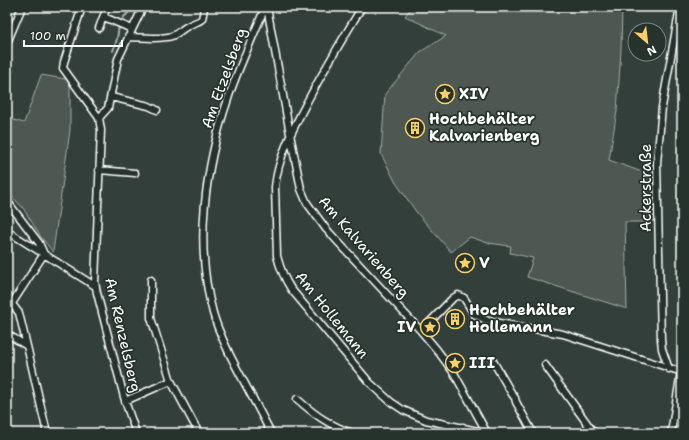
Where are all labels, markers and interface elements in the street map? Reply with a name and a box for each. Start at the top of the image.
scale bar [24,22,122,48]
north arrow [627,22,667,62]
street label: Am Etzelsberg [197,25,251,131]
text: 100 m [30,28,66,44]
text: N [644,42,659,59]
place icon: XIV [434,83,456,105]
place label: XIV [459,84,489,104]
place label: Hochbehälter Kalvarienberg [429,109,540,146]
building icon: Hochbehälter Kalvarienberg [404,117,426,139]
street label: Ackerstraße [636,144,656,232]
street label: Am Kalvarienberg [314,192,414,302]
place icon: V [454,252,476,274]
place label: V [479,253,490,273]
street label: Am Hollemann [291,267,373,363]
street label: Am Renzelsberg [100,276,146,394]
place label: Hochbehälter Hollemann [469,300,575,337]
building icon: Hochbehälter Hollemann [444,308,466,330]
place icon: IV [419,316,441,338]
place label: IV [397,317,416,337]
place icon: III [444,352,466,374]
place label: III [469,353,495,373]

